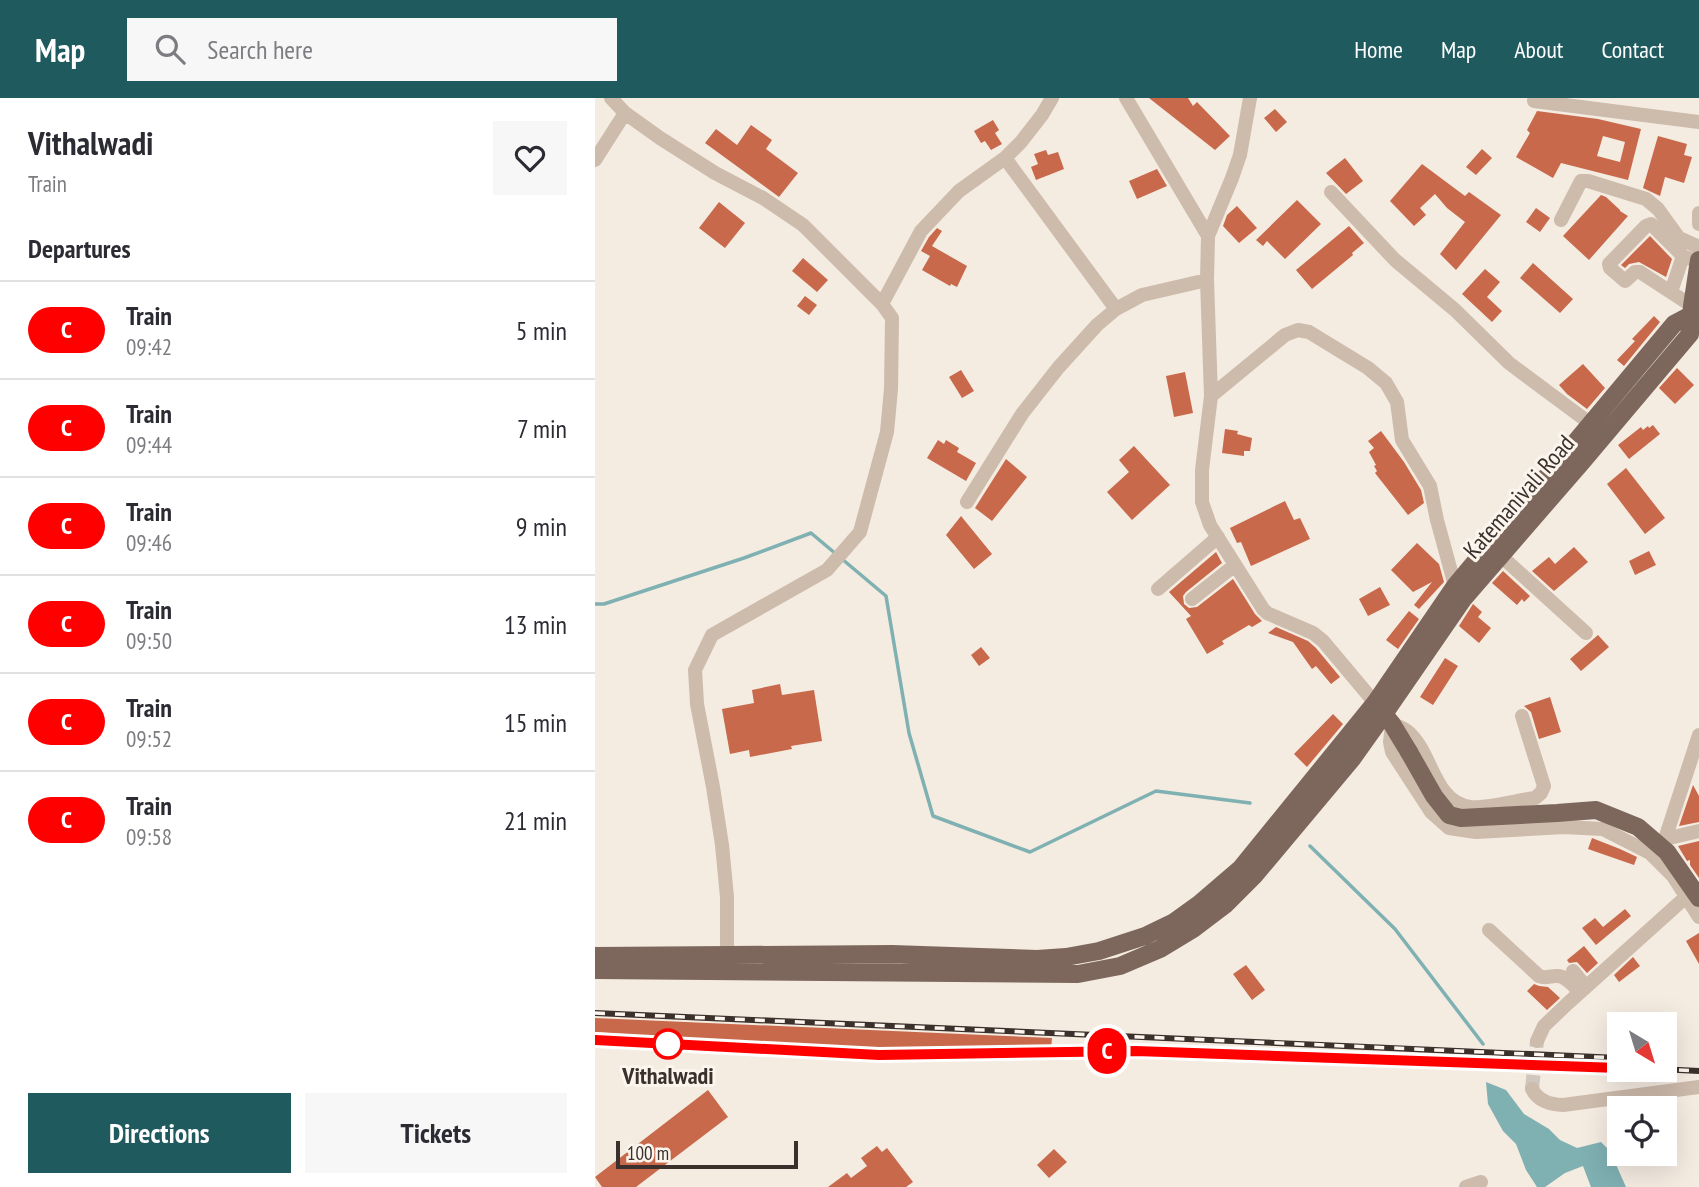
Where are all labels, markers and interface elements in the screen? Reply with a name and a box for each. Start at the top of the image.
search box [127,18,617,81]
text: Map [35,28,85,71]
icon: search [151,30,189,68]
text: Search here [207,33,313,66]
text: Home [1354,34,1403,65]
text: Map [1441,34,1476,65]
text: About [1514,34,1563,65]
text: Contact [1601,34,1664,65]
text: Vithalwadi [28,121,154,164]
button: heart [493,121,567,195]
text: Train [28,169,67,198]
text: Departures [28,232,131,265]
text: Train [126,299,172,332]
text: C [61,314,72,345]
text: 5 min [516,314,567,347]
text: 09:42 [126,332,172,361]
text: Train [126,397,172,430]
text: C [61,412,72,443]
text: 7 min [517,412,567,445]
street label: Katemanivali Road [1456,428,1581,565]
text: 09:44 [126,430,172,459]
text: Train [126,495,172,528]
text: C [61,510,72,541]
text: 9 min [516,510,567,543]
text: 09:46 [126,528,172,557]
text: Train [126,593,172,626]
text: C [61,608,72,639]
text: 13 min [504,608,567,641]
text: 09:50 [126,626,172,655]
text: Train [126,691,172,724]
text: C [61,706,72,737]
text: 15 min [504,706,567,739]
text: 09:52 [126,724,172,753]
text: Train [126,789,172,822]
text: C [61,804,72,835]
text: 21 min [504,804,567,837]
text: 09:58 [126,822,172,851]
north arrow [1607,1012,1677,1082]
map controls [1607,1012,1677,1166]
line badge: C [1084,1028,1130,1074]
marker: Vithalwadi [653,1029,683,1059]
text: C [1102,1035,1112,1066]
place label: Vithalwadi [621,1060,714,1091]
button: Directions [28,1093,291,1173]
button: Tickets [305,1093,567,1173]
button: locate [1607,1096,1677,1166]
scale bar [616,1138,798,1170]
text: 100 m [627,1141,669,1165]

